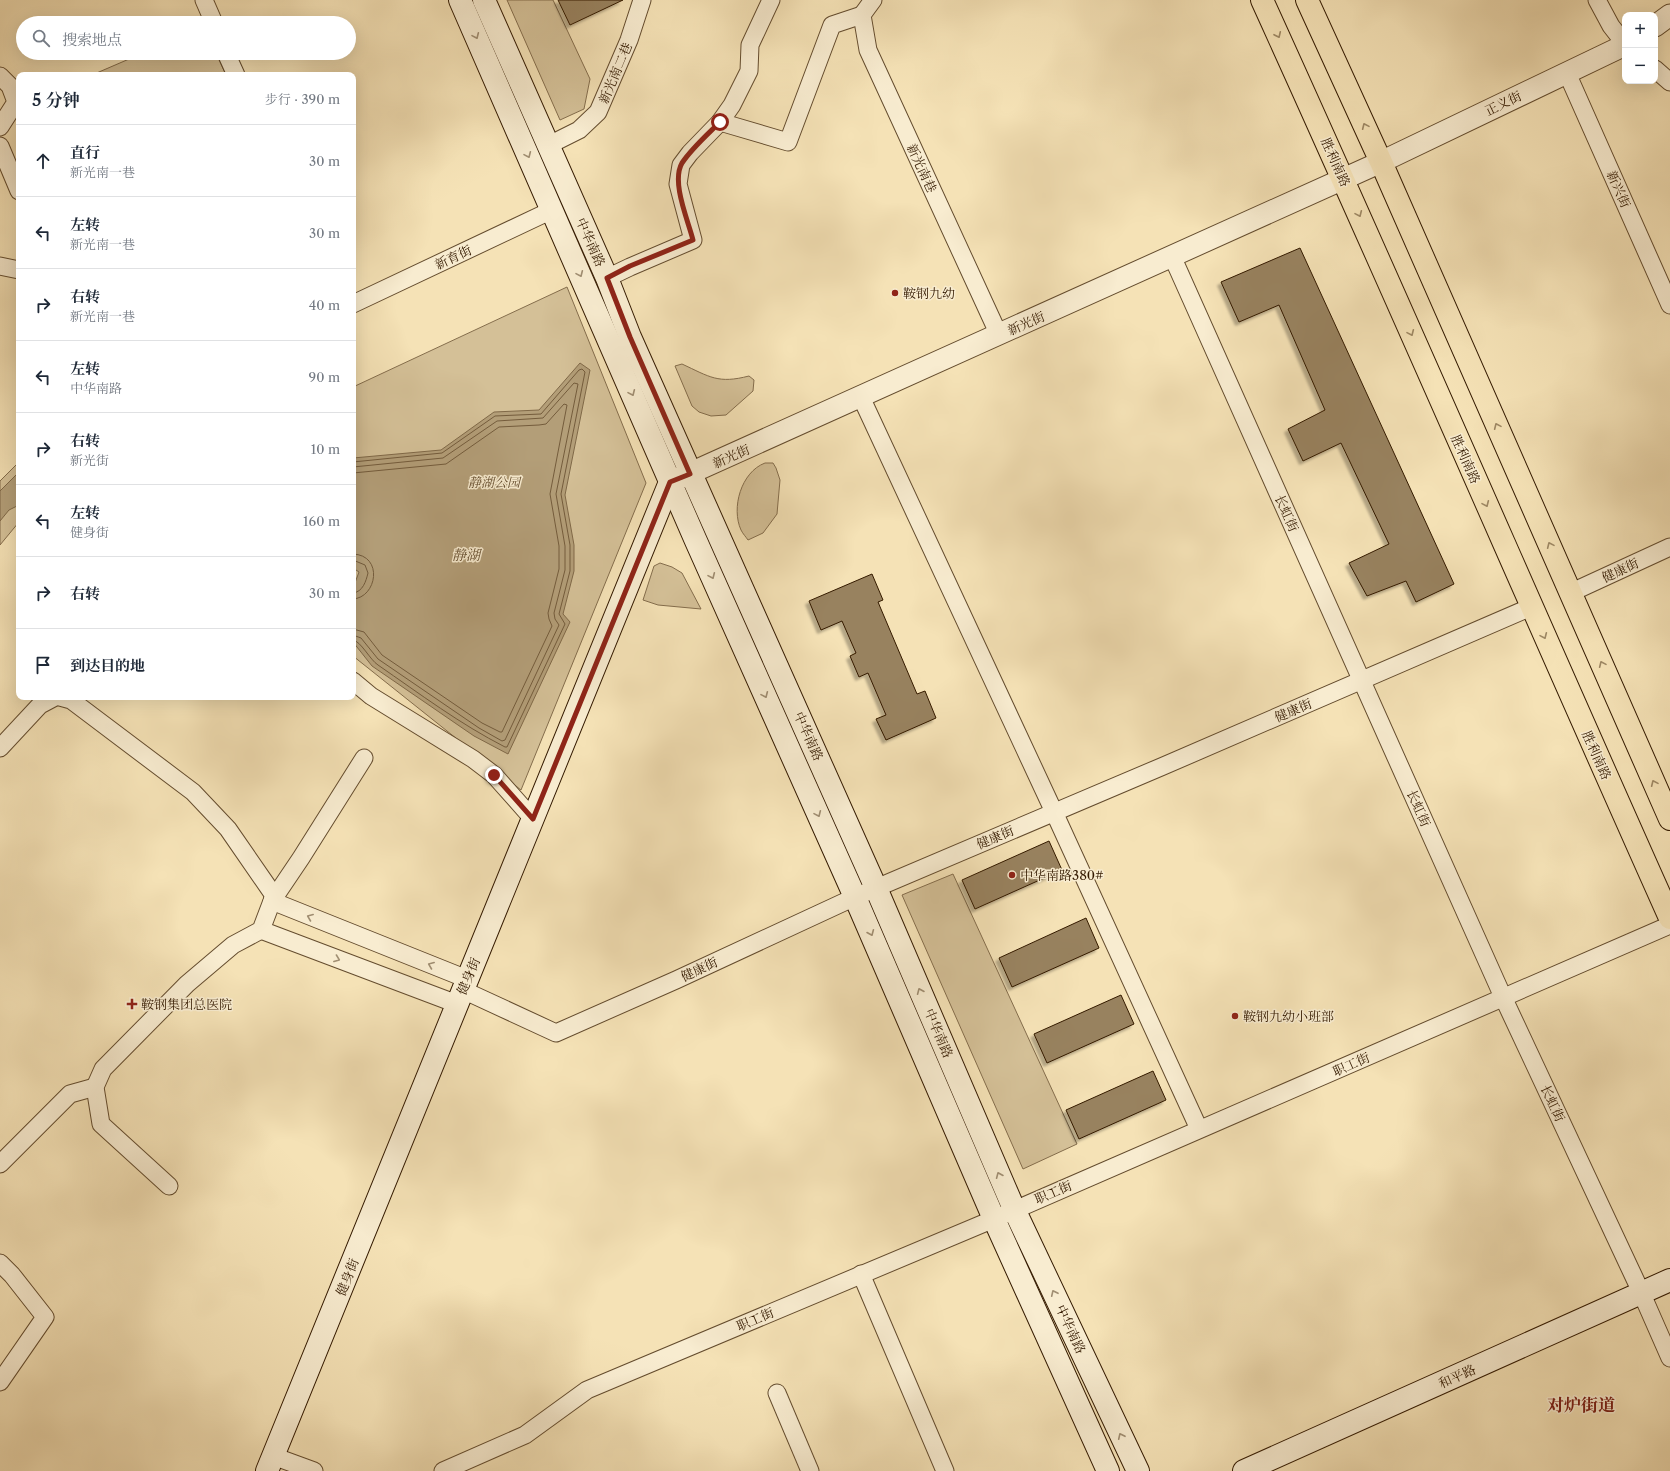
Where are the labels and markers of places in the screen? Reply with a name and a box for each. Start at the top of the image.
place label: 鞍钢九幼 [903,285,955,301]
marker: 鞍钢九幼 [890,288,900,298]
place label: 中华南路380# [1020,867,1104,883]
marker: 中华南路380# [1007,870,1017,880]
place label: 鞍钢集团总医院 [141,996,232,1012]
marker: 鞍钢集团总医院 [126,998,138,1010]
place label: 鞍钢九幼小班部 [1243,1008,1334,1024]
marker: 鞍钢九幼小班部 [1230,1011,1240,1021]

